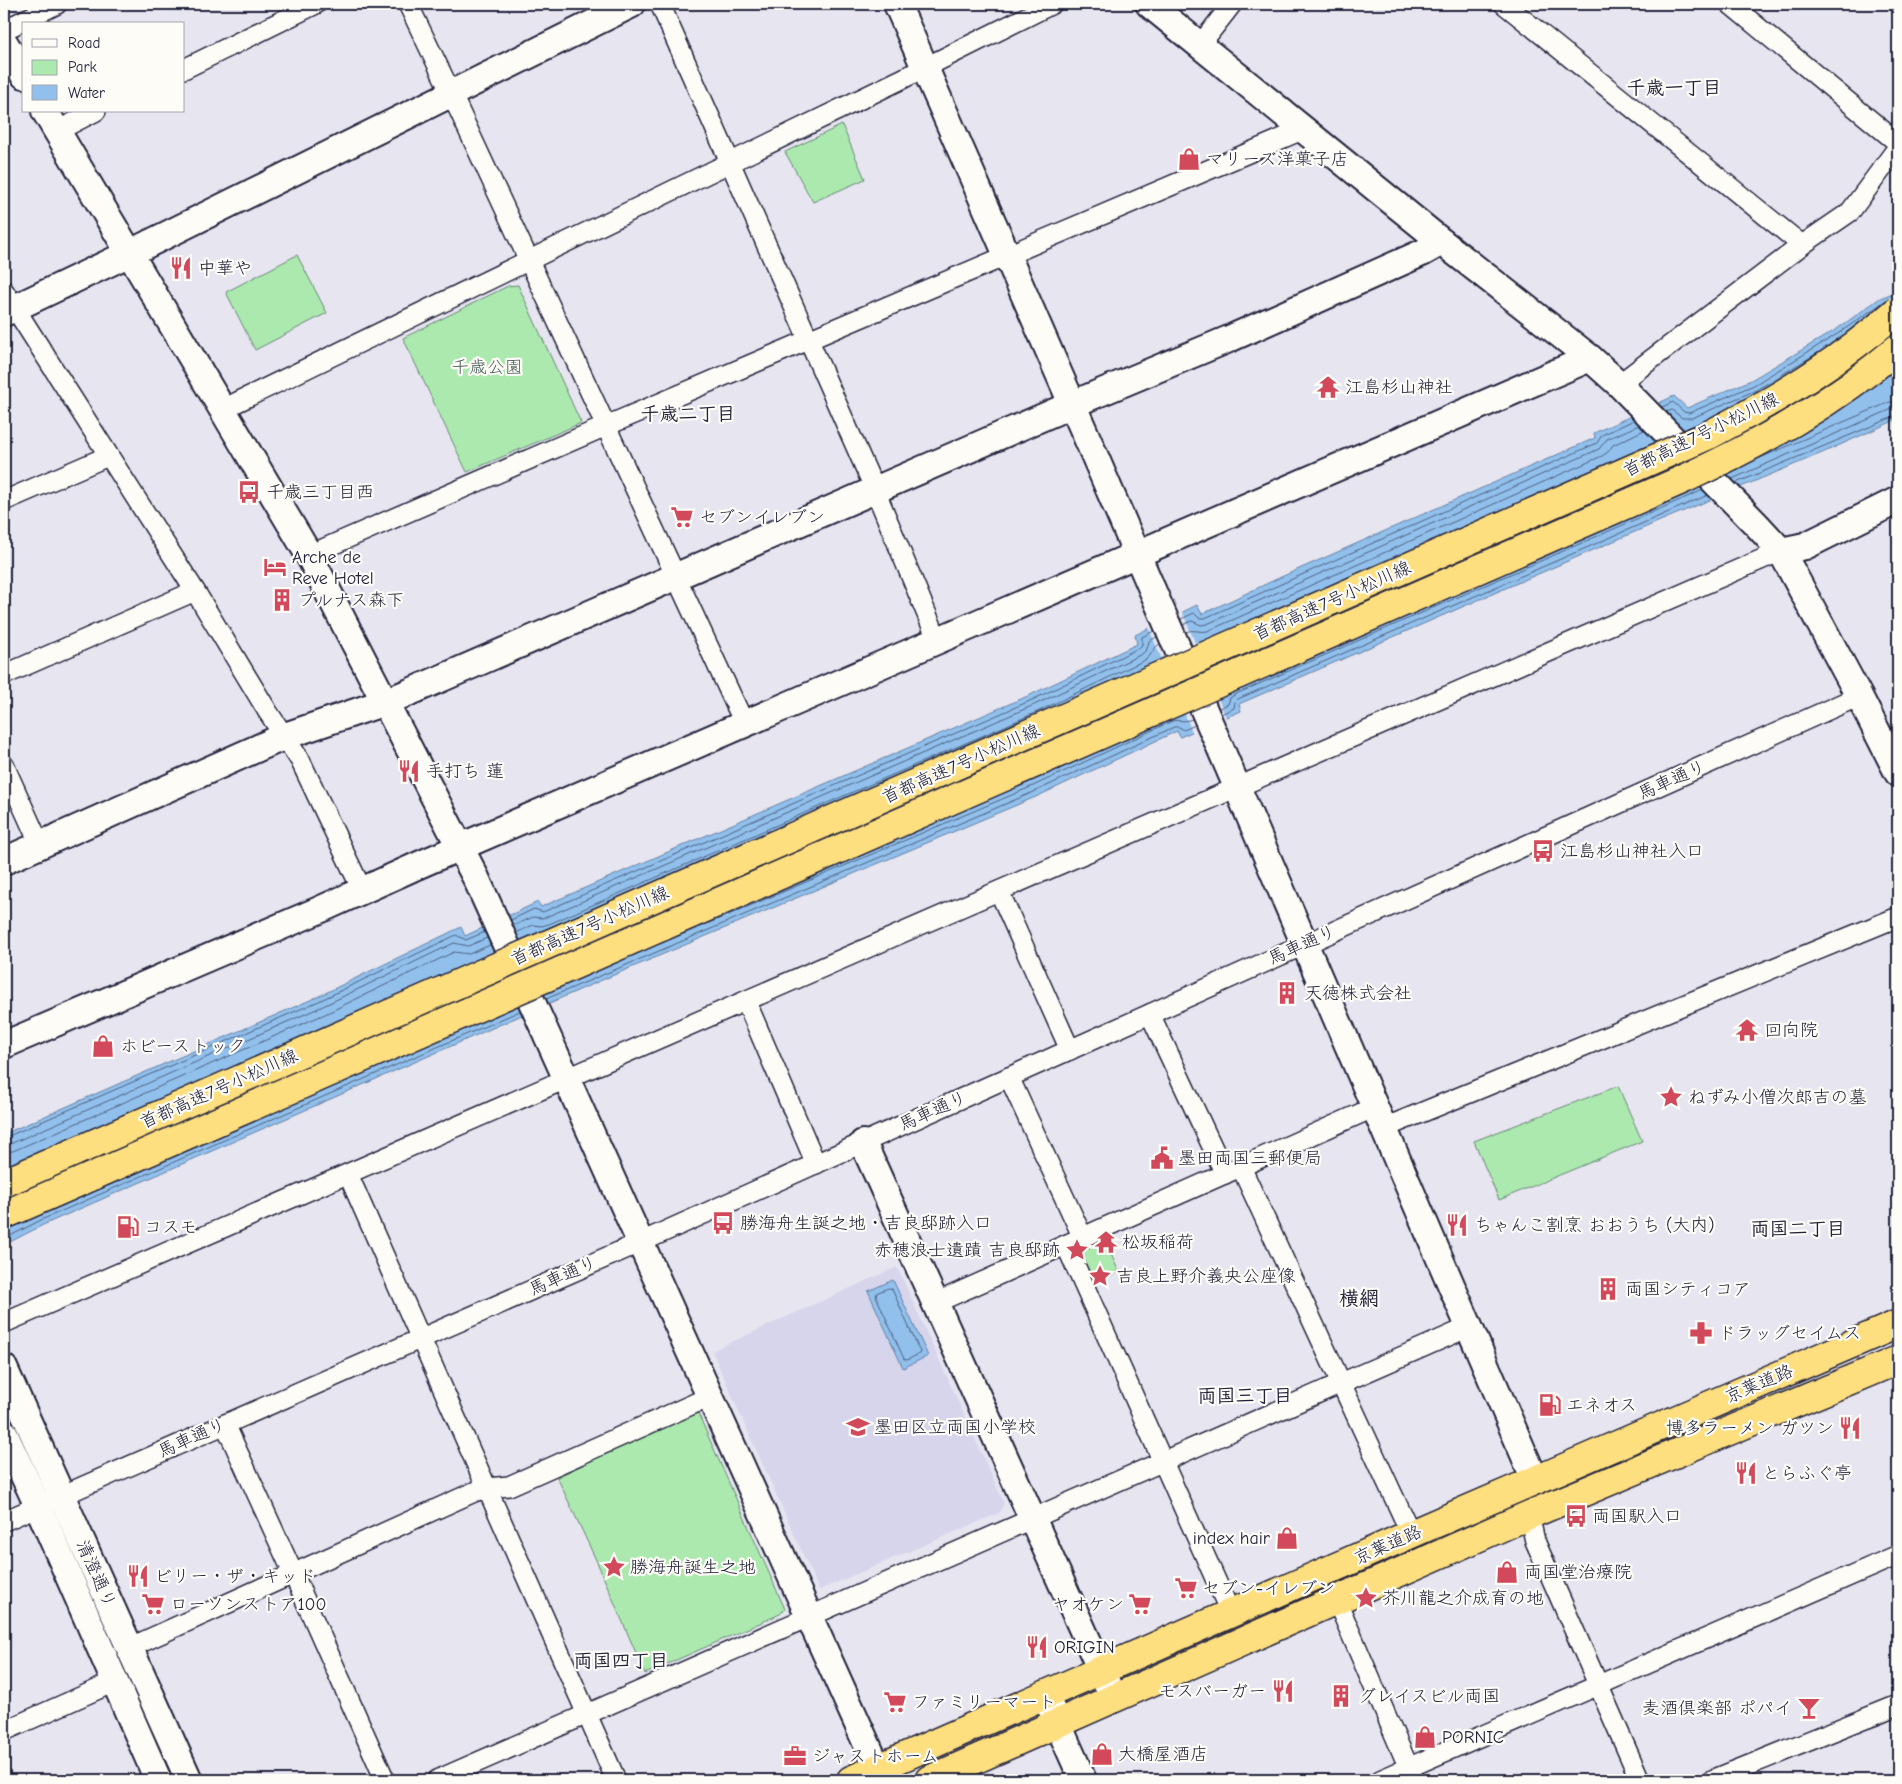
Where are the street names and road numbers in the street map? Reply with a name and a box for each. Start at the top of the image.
street label: 首都高速7号小松川線 [1620,388,1782,482]
street label: 首都高速7号小松川線 [1250,557,1414,645]
street label: 首都高速7号小松川線 [879,720,1043,808]
street label: 馬車通り [1635,756,1709,804]
street label: 首都高速7号小松川線 [508,882,672,970]
street label: 馬車通り [1265,921,1339,969]
street label: 首都高速7号小松川線 [137,1045,301,1133]
street label: 馬車通り [896,1087,970,1135]
street label: 馬車通り [526,1252,600,1300]
street label: 京葉道路 [1722,1360,1796,1408]
street label: 馬車通り [155,1414,229,1462]
street label: 京葉道路 [1351,1521,1425,1569]
street label: 清澄通り [72,1537,120,1611]

